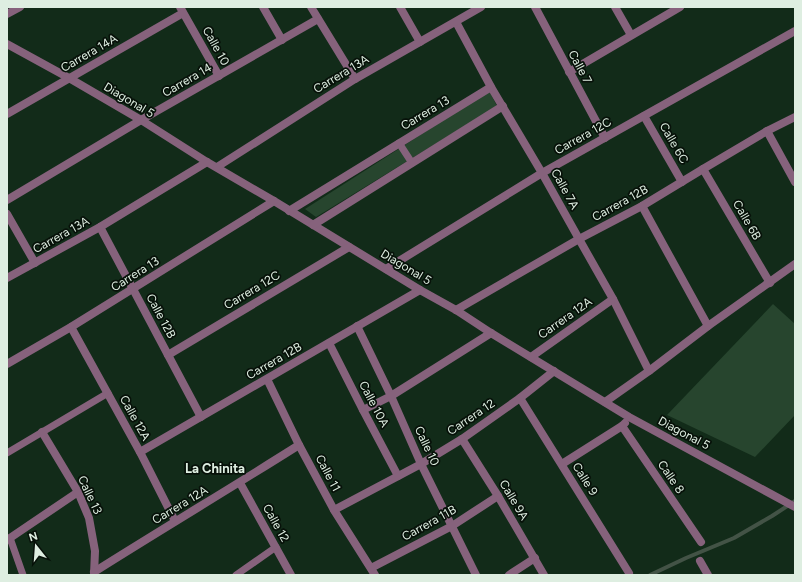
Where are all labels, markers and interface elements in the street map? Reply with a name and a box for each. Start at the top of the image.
street label: Calle 10 [200,24,233,68]
street label: Carrera 14A [58,31,120,75]
street label: Calle 7 [565,48,595,87]
street label: Carrera 13A [311,52,371,96]
street label: Carrera 14 [160,60,215,100]
street label: Diagonal 5 [101,79,157,121]
street label: Carrera 13 [398,93,452,133]
street label: Carrera 12C [552,114,614,157]
street label: Calle 6C [657,120,691,166]
street label: Calle 7A [548,166,582,212]
street label: Carrera 12B [590,182,650,224]
street label: Calle 6B [730,198,764,242]
street label: Carrera 13A [30,214,92,256]
street label: Diagonal 5 [378,246,434,288]
street label: Carrera 13 [108,254,162,294]
street label: Carrera 12C [221,268,283,312]
street label: Calle 12B [143,291,179,341]
street label: Carrera 12A [535,294,595,342]
street label: Carrera 12B [244,340,304,382]
street label: Calle 10A [356,378,392,430]
street label: Calle 12A [117,393,153,443]
street label: Carrera 12 [445,396,497,438]
street label: Diagonal 5 [656,414,712,452]
street label: Calle 10 [412,424,442,468]
street label: Calle 11 [313,452,343,494]
street label: Calle 8 [655,458,687,496]
street label: Calle 9 [569,460,601,498]
district label: La Chinita [185,461,245,476]
street label: Calle 13 [75,473,105,517]
street label: Calle 9A [497,477,531,523]
street label: Carrera 12A [150,483,210,527]
street label: Calle 12 [260,502,292,544]
street label: Carrera 11B [399,502,459,544]
north arrow [16,526,56,566]
text: N [27,529,39,544]

